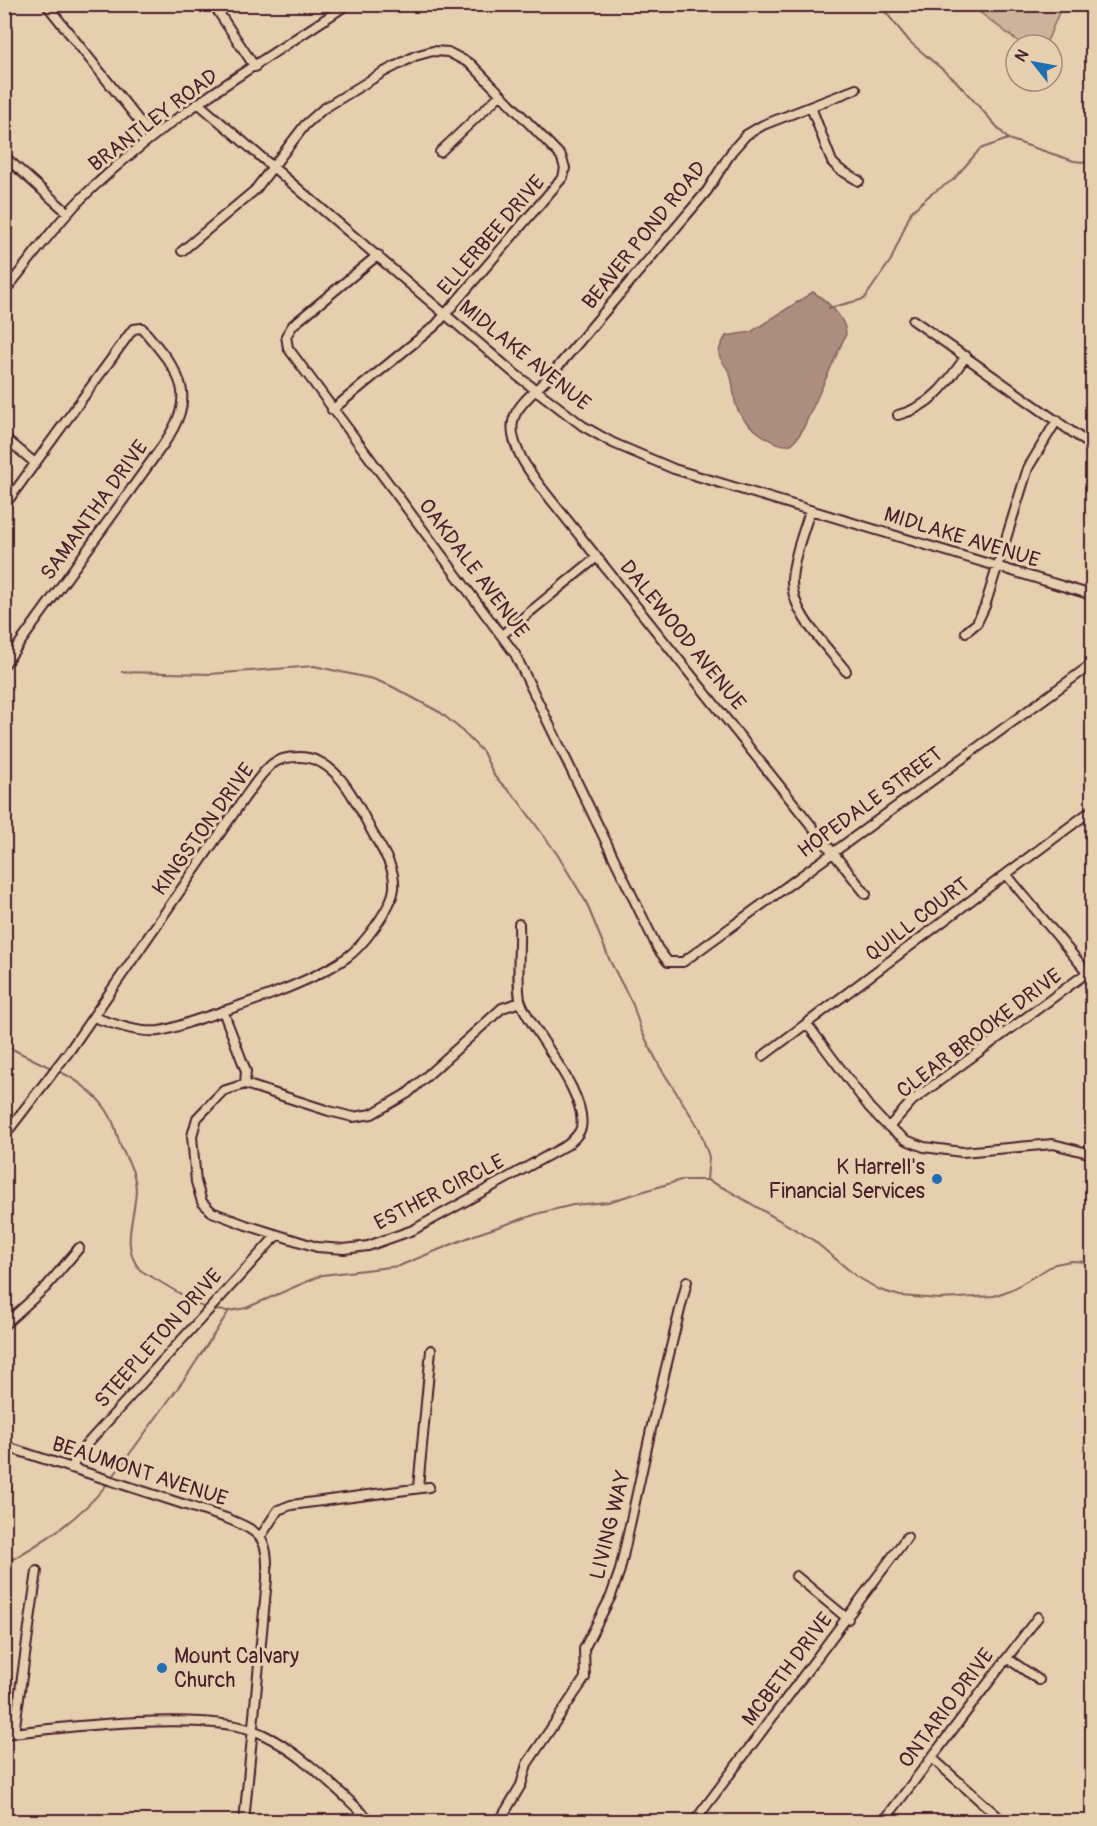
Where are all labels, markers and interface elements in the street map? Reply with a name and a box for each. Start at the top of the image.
north arrow [1004,33,1064,93]
text: N [1011,46,1033,66]
street label: BRANTLEY ROAD [83,63,223,178]
street label: BEAVER POND ROAD [576,156,712,315]
street label: ELLERBEE DRIVE [432,170,551,301]
street label: MIDLAKE AVENUE [453,294,596,417]
street label: SAMANTHA DRIVE [34,435,154,586]
street label: OAKDALE AVENUE [412,493,535,643]
street label: MIDLAKE AVENUE [881,501,1043,574]
street label: DALEWOOD AVENUE [614,555,752,716]
street label: HOPEDALE STREET [792,740,948,864]
street label: KINGSTON DRIVE [146,758,261,901]
street label: QUILL COURT [860,871,975,968]
street label: CLEAR BROOKE DRIVE [891,962,1067,1104]
street label: ESTHER CIRCLE [370,1148,509,1237]
place label: K Harrell's Financial Services [769,1154,926,1205]
marker: K Harrell's Financial Services [930,1172,944,1186]
street label: STEEPLETON DRIVE [89,1263,228,1414]
street label: BEAUMONT AVENUE [49,1430,231,1513]
street label: LIVING WAY [584,1468,637,1582]
street label: MCBETH DRIVE [736,1607,839,1731]
place label: Mount Calvary Church [174,1643,299,1694]
street label: ONTARIO DRIVE [893,1643,1000,1773]
marker: Mount Calvary Church [155,1661,169,1675]

